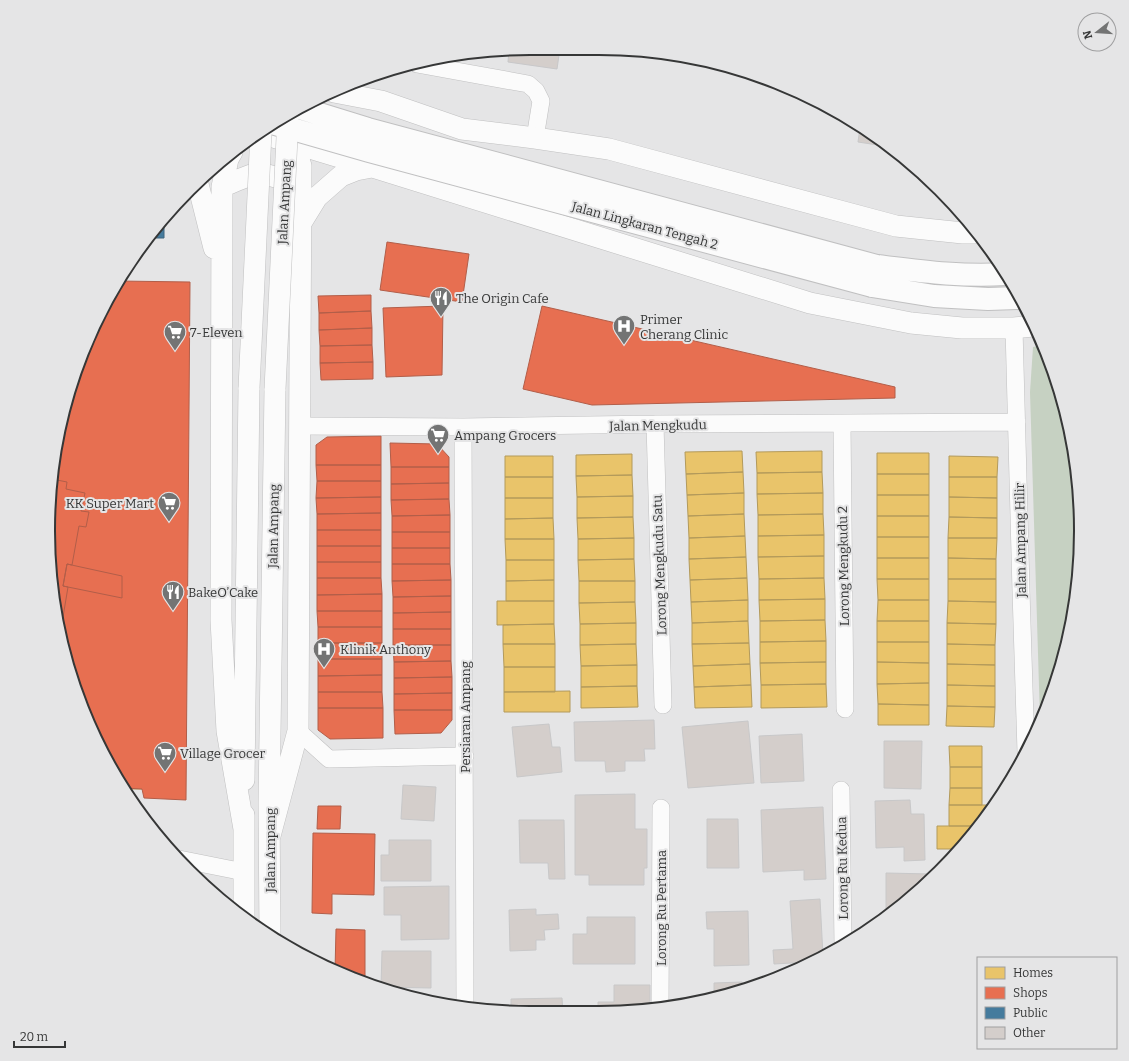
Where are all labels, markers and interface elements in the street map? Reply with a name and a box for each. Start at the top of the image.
north arrow [1077,12,1117,52]
text: N [1080,28,1095,41]
street label: Jalan Ampang [275,160,294,246]
street label: Jalan Lingkaran Tengah 2 [569,199,719,252]
restaurant icon: The Origin Cafe [428,285,454,318]
place label: The Origin Cafe [456,291,549,306]
place label: Primer Cherang Clinic [640,312,728,342]
hospital icon: Primer Cherang Clinic [611,313,637,346]
supermarket icon: 7-Eleven [162,319,188,352]
place label: 7-Eleven [190,325,243,340]
street label: Jalan Mengkudu [608,417,707,434]
supermarket icon: Ampang Grocers [425,422,451,455]
place label: Ampang Grocers [454,428,556,443]
street label: Jalan Ampang Hilir [1012,482,1029,598]
street label: Jalan Ampang [265,484,282,569]
supermarket icon: KK Super Mart [156,490,182,523]
street label: Lorong Mengkudu Satu [650,495,669,635]
place label: KK Super Mart [66,496,154,511]
street label: Lorong Mengkudu 2 [835,506,852,626]
restaurant icon: BakeO’Cake [160,579,186,612]
place label: BakeO’Cake [188,585,258,600]
hospital icon: Klinik Anthony [311,636,337,669]
place label: Klinik Anthony [340,642,431,657]
street label: Persiaran Ampang [458,661,473,773]
supermarket icon: Village Grocer [152,740,178,773]
place label: Village Grocer [180,746,266,761]
street label: Jalan Ampang [263,808,278,893]
street label: Lorong Ru Kedua [834,816,851,920]
street label: Lorong Ru Pertama [654,850,669,966]
legend [977,957,1117,1049]
text: Homes [1013,966,1053,980]
text: Shops [1013,986,1048,1000]
text: Public [1013,1006,1048,1020]
scale bar [14,1023,65,1049]
text: Other [1013,1026,1046,1040]
text: 20 m [20,1030,49,1044]

